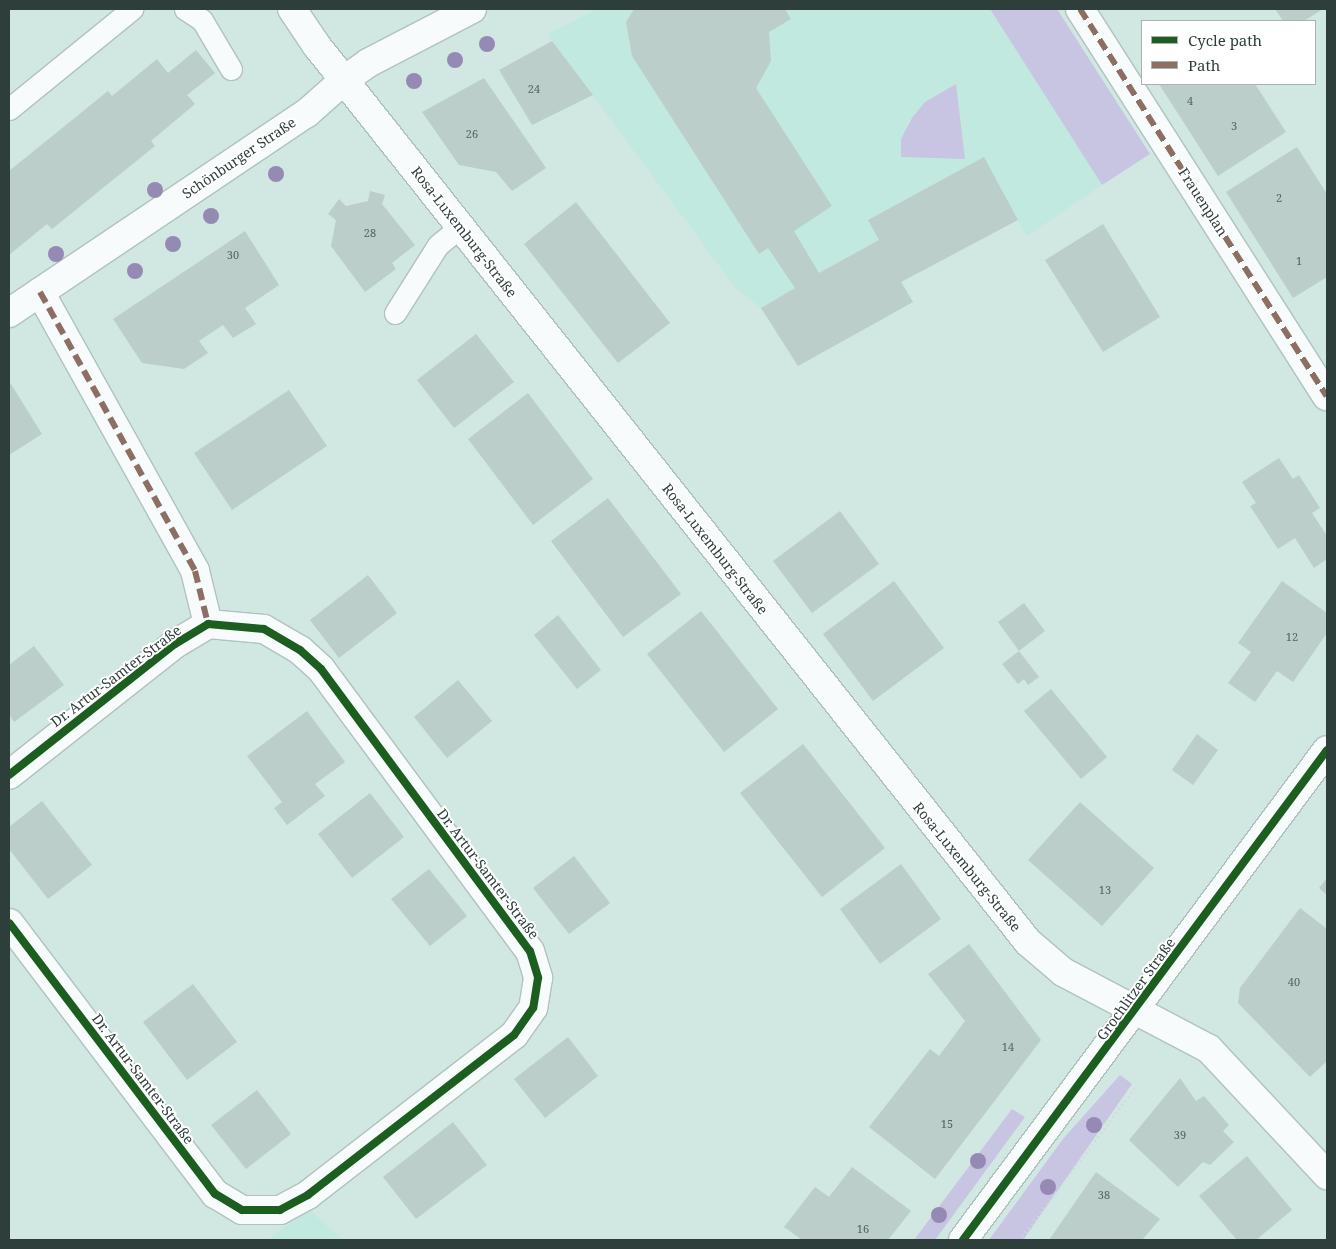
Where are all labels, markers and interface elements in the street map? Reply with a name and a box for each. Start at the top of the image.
legend [1141,20,1316,85]
text: Cycle path [1188,30,1262,50]
text: Path [1188,55,1220,75]
house number: 24 [528,82,540,96]
house number: 4 [1187,94,1193,108]
street label: Schönburger Straße [179,114,299,202]
house number: 3 [1231,119,1237,133]
house number: 26 [466,127,478,141]
street label: Rosa-Luxemburg-Straße [408,163,520,301]
street label: Frauenplan [1175,165,1231,239]
house number: 2 [1276,191,1282,205]
house number: 28 [364,226,376,240]
house number: 30 [227,248,239,262]
house number: 1 [1296,254,1302,268]
street label: Rosa-Luxemburg-Straße [659,480,771,618]
street label: Dr. Artur-Samter-Straße [48,622,184,730]
house number: 12 [1286,630,1298,644]
street label: Rosa-Luxemburg-Straße [910,799,1024,935]
street label: Dr. Artur-Samter-Straße [434,806,542,942]
house number: 13 [1099,883,1111,897]
street label: Grochlitzer Straße [1093,935,1179,1043]
house number: 40 [1288,975,1300,989]
street label: Dr. Artur-Samter-Straße [89,1011,197,1147]
house number: 14 [1002,1040,1014,1054]
house number: 15 [941,1117,953,1131]
house number: 39 [1174,1128,1186,1142]
house number: 38 [1098,1188,1110,1202]
house number: 16 [857,1222,869,1236]

